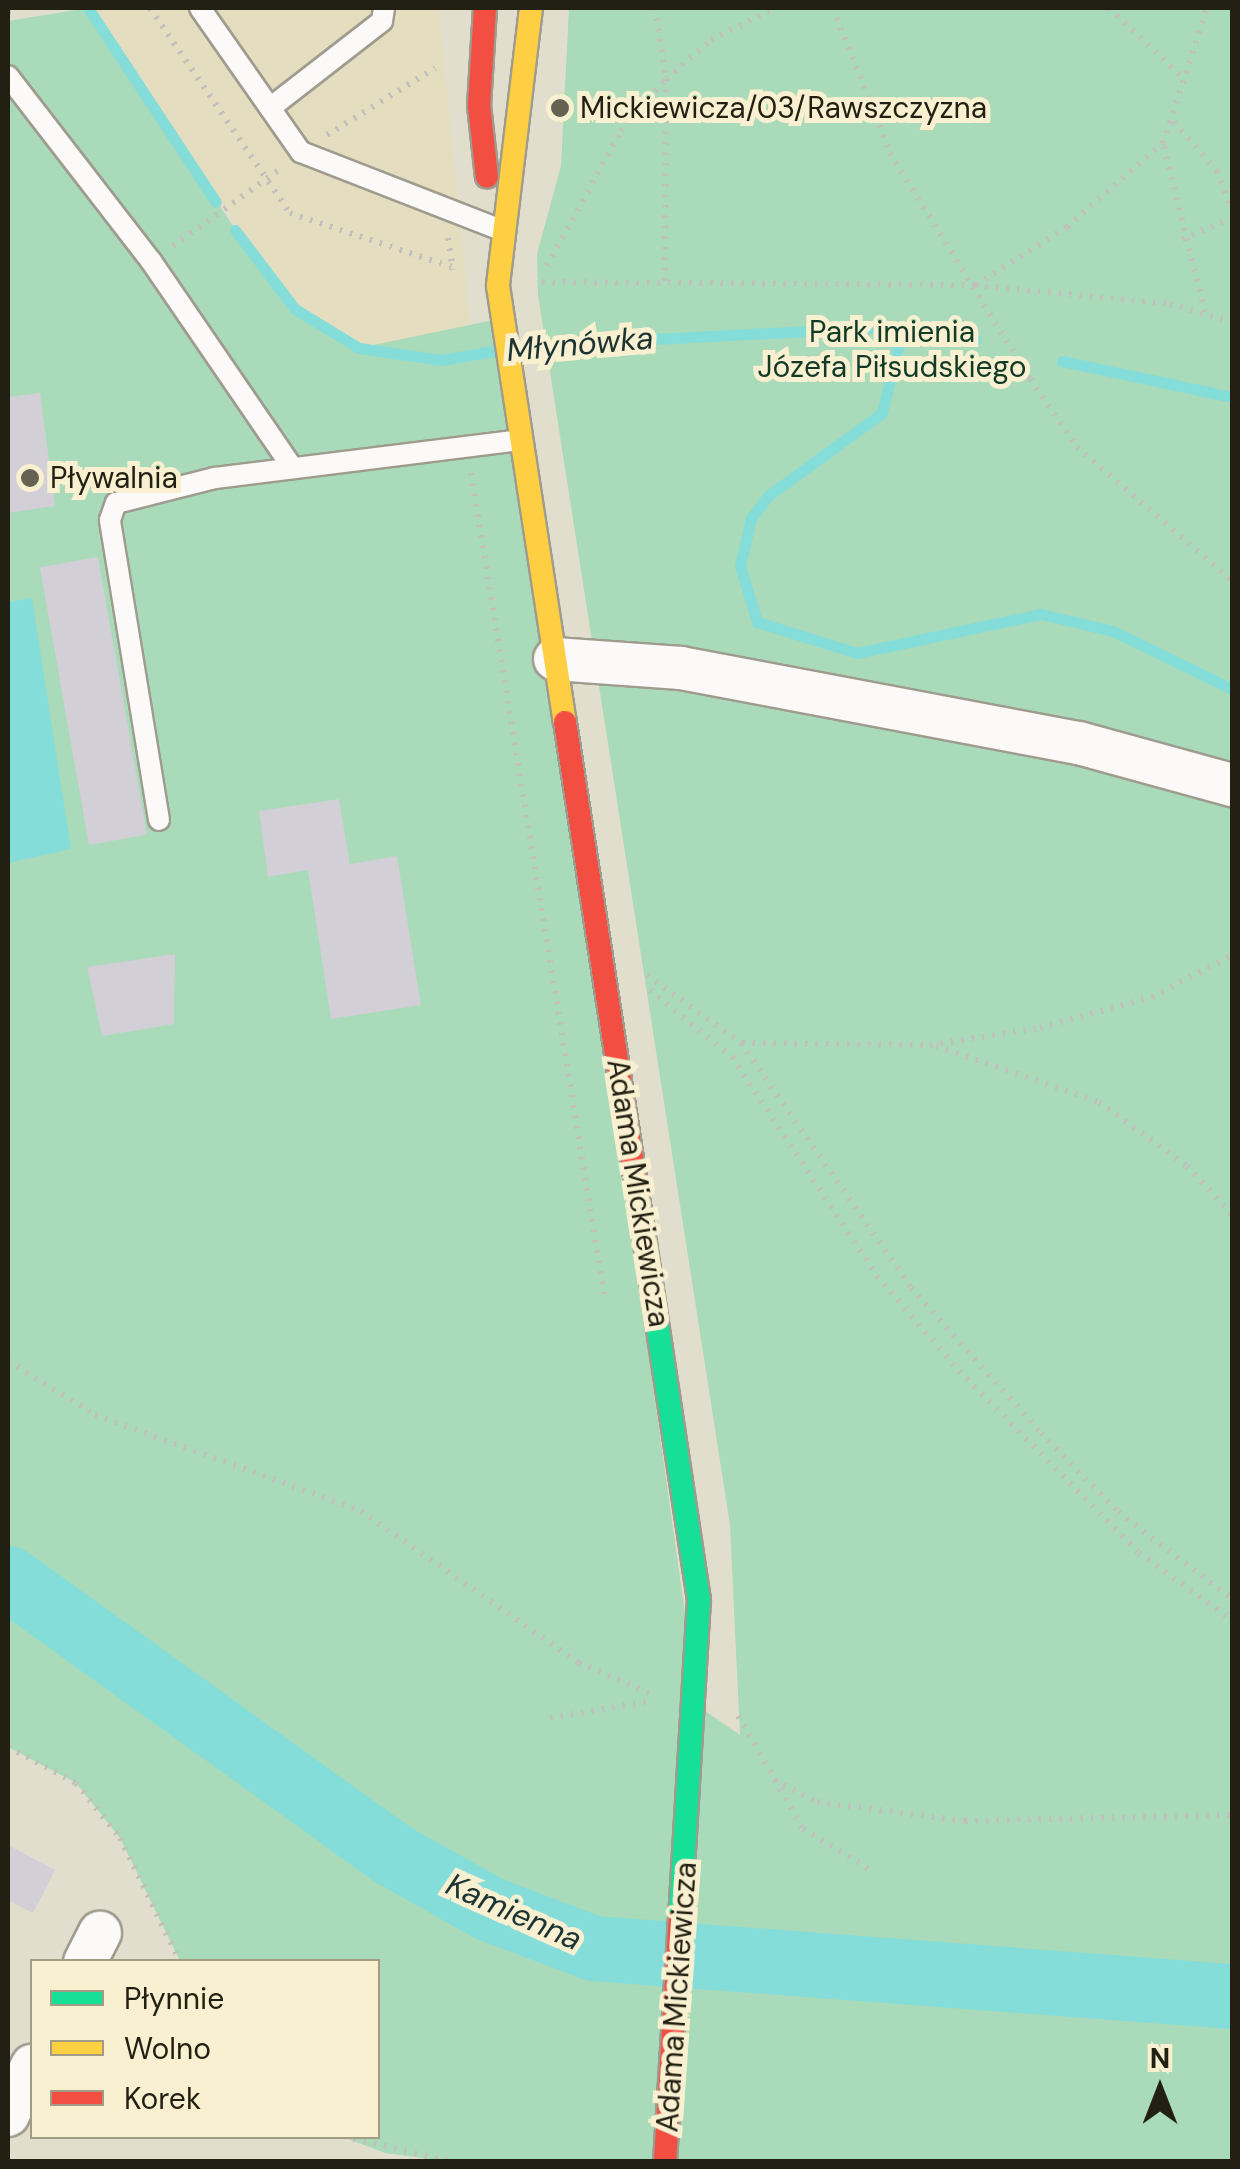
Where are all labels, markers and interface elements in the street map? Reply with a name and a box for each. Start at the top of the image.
place label: Mickiewicza/03/Rawszczyzna [580,90,987,126]
marker: Mickiewicza/03/Rawszczyzna [549,97,571,119]
park label: Park imienia Józefa Piłsudskiego [758,314,1026,384]
water label: Młynówka [505,318,655,370]
place label: Pływalnia [50,460,178,496]
marker: Pływalnia [19,467,41,489]
street label: Adama Mickiewicza [599,1056,677,1330]
street label: Adama Mickiewicza [650,1861,704,2133]
water label: Kamienna [440,1865,588,1959]
legend [30,1959,380,2139]
text: Płynnie [124,1979,224,2018]
text: Wolno [124,2029,211,2068]
north arrow [1110,2039,1210,2139]
text: N [1150,2040,1170,2077]
text: Korek [124,2079,201,2118]

